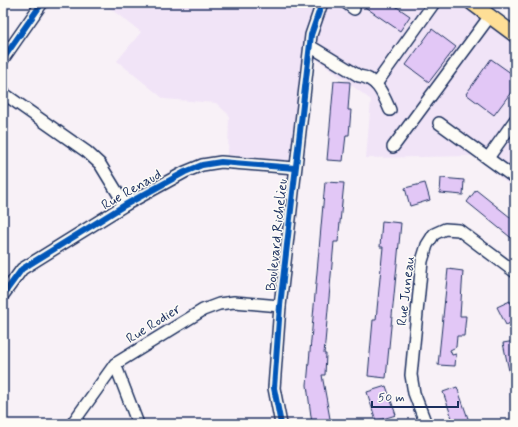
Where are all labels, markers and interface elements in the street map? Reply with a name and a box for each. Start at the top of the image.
street label: Rue Renaud [98,165,165,214]
street label: Boulevard Richelieu [262,178,292,292]
street label: Rue Juneau [393,255,419,327]
street label: Rue Rodier [123,300,185,348]
scale bar [372,383,458,409]
text: 50 m [378,390,405,406]

